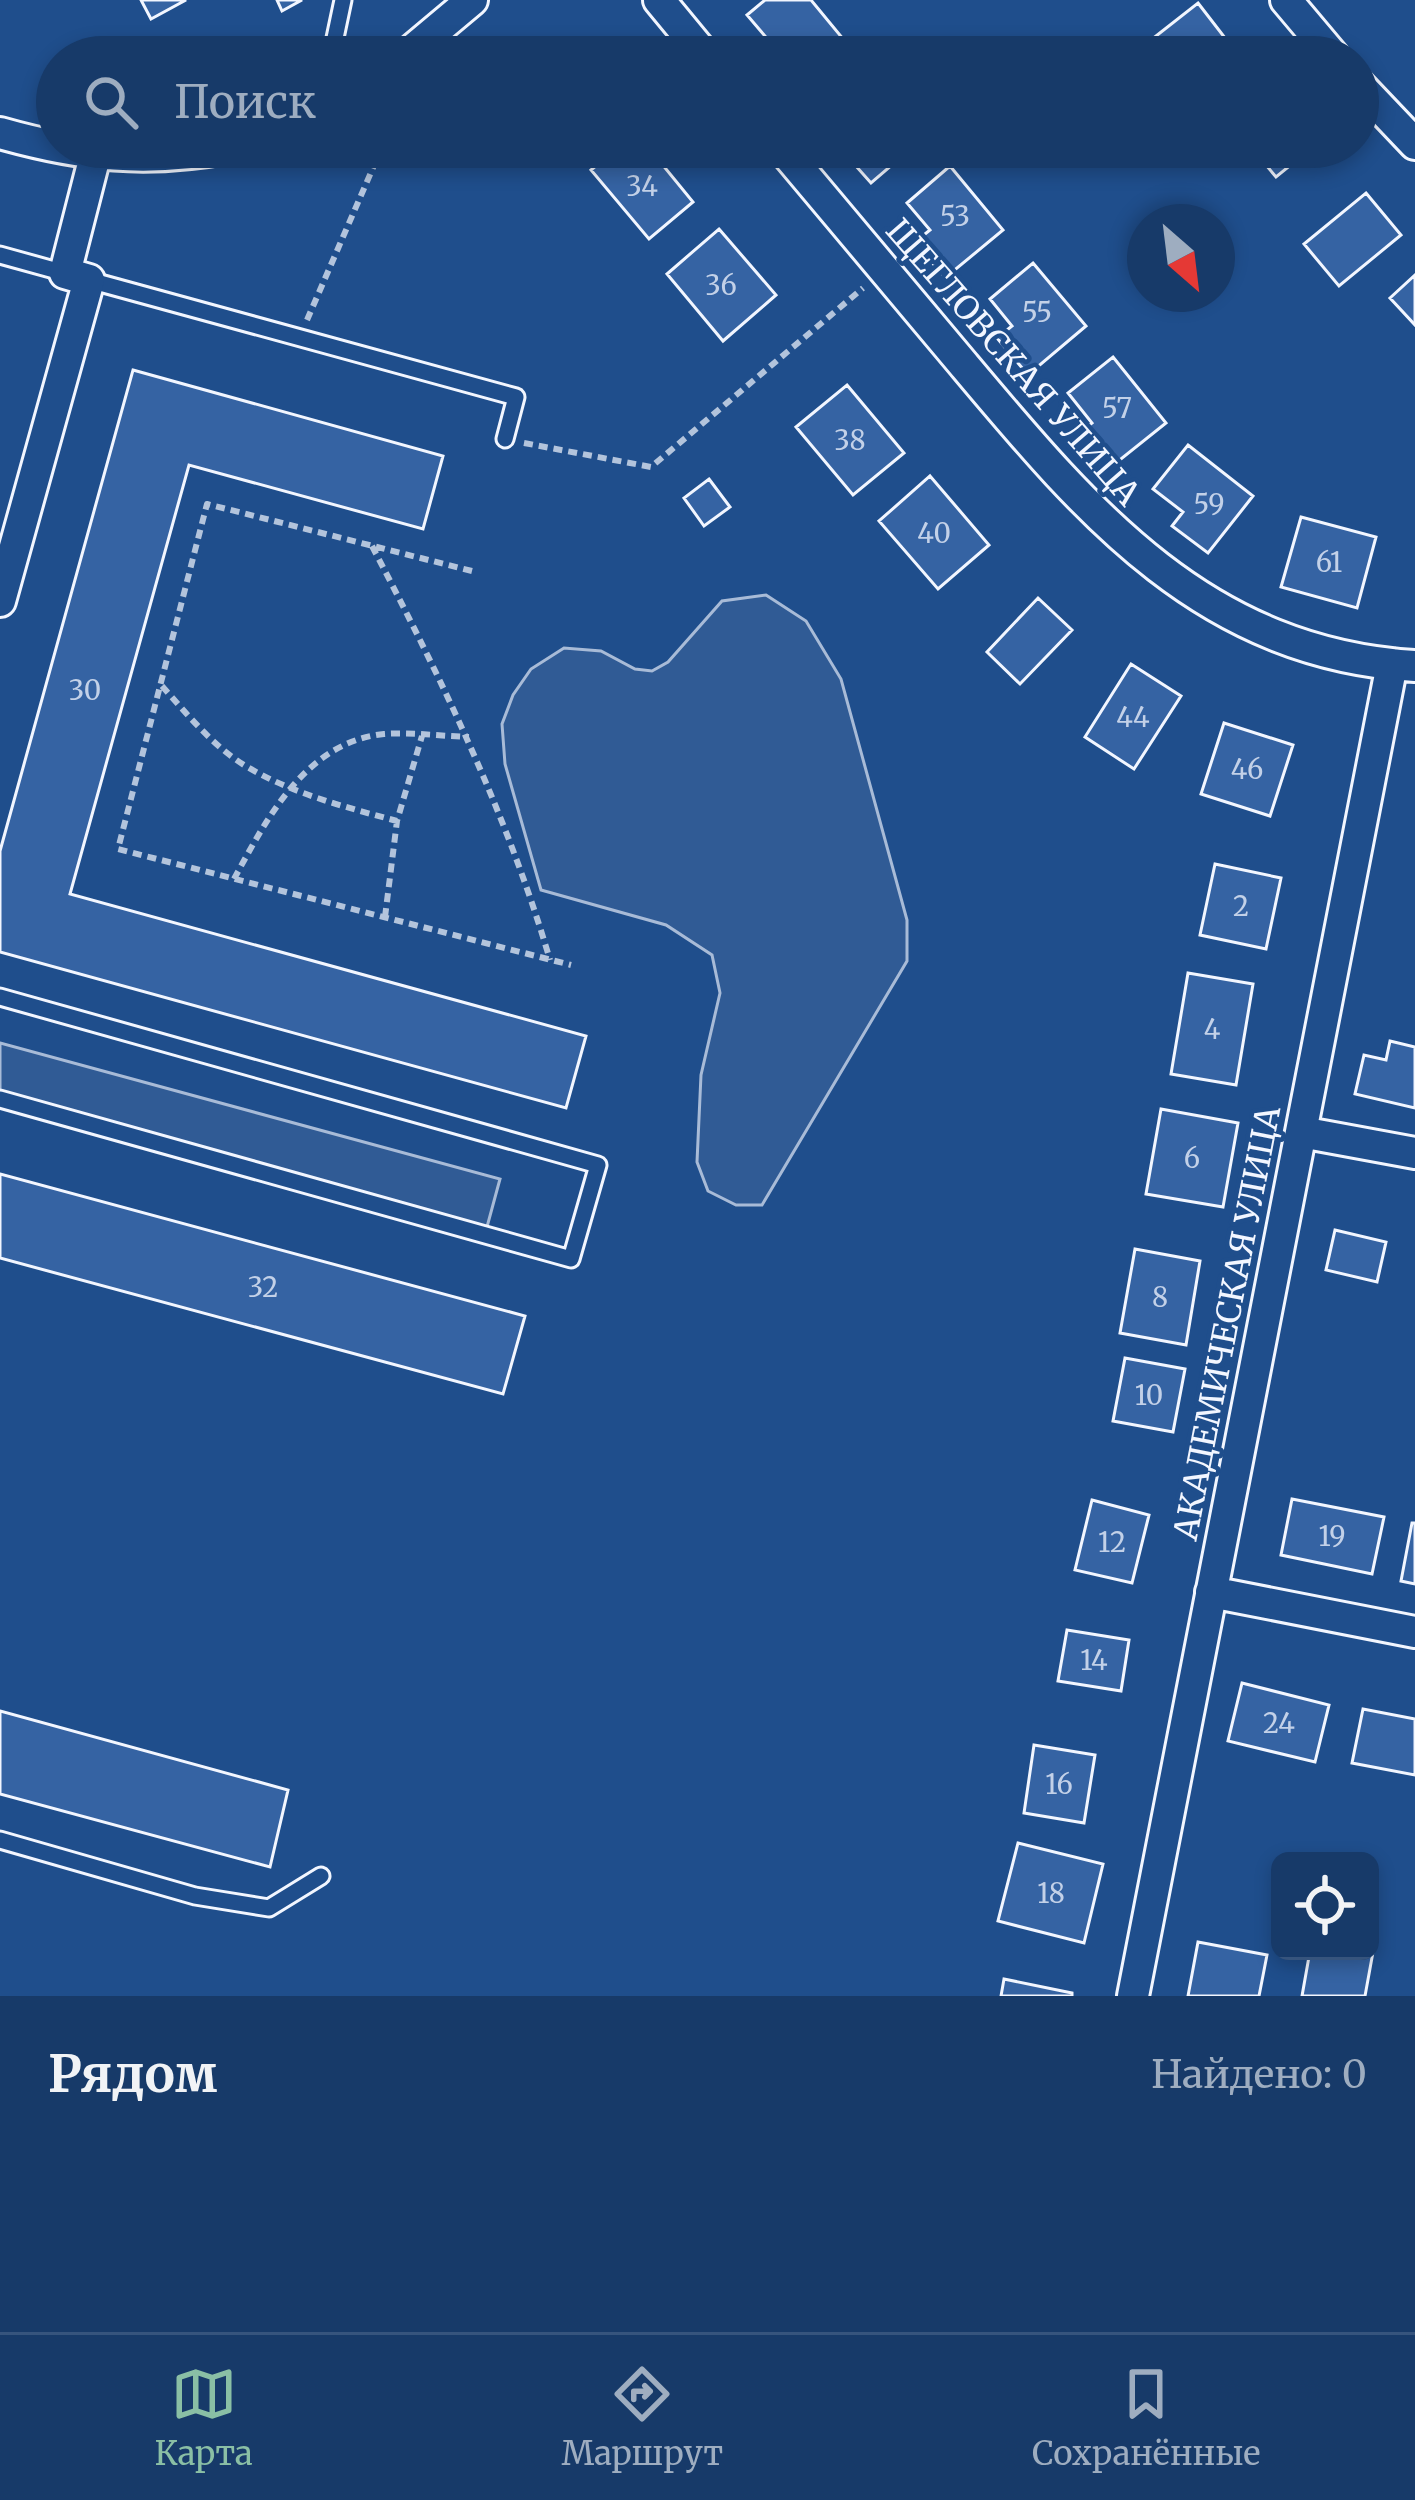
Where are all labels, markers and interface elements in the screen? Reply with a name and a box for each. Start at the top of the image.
search box [36,36,1379,168]
icon: search [78,69,144,135]
text: Поиск [174,74,316,130]
house number: 34 [626,169,658,203]
house number: 53 [940,199,970,233]
north arrow [1127,204,1235,312]
street label: ЩЕГЛОВСКАЯ УЛИЦА [877,210,1149,514]
house number: 36 [705,268,737,302]
house number: 55 [1022,295,1052,329]
house number: 57 [1102,391,1132,425]
house number: 38 [834,423,866,457]
house number: 59 [1193,487,1225,521]
house number: 40 [917,516,951,550]
house number: 61 [1316,545,1342,579]
house number: 30 [69,673,101,707]
house number: 44 [1116,700,1150,734]
house number: 46 [1231,752,1263,786]
house number: 2 [1233,889,1249,923]
house number: 4 [1204,1012,1221,1046]
street label: АКАДЕМИЧЕСКАЯ УЛИЦА [1165,1102,1289,1544]
house number: 6 [1184,1141,1200,1175]
house number: 32 [248,1270,278,1304]
house number: 8 [1152,1280,1168,1314]
house number: 10 [1135,1378,1163,1412]
house number: 19 [1318,1519,1346,1553]
house number: 12 [1098,1525,1126,1559]
house number: 14 [1080,1643,1108,1677]
house number: 24 [1263,1706,1295,1740]
house number: 16 [1045,1767,1073,1801]
map controls [1271,1852,1379,1960]
button: locate [1271,1852,1379,1960]
house number: 18 [1037,1876,1065,1910]
text: Рядом [48,2042,217,2106]
text: Найдено: 0 [1151,2050,1367,2099]
tab: Карта [154,2361,253,2474]
tab: Маршрут [561,2361,723,2474]
tab: Сохранённые [1032,2361,1261,2474]

